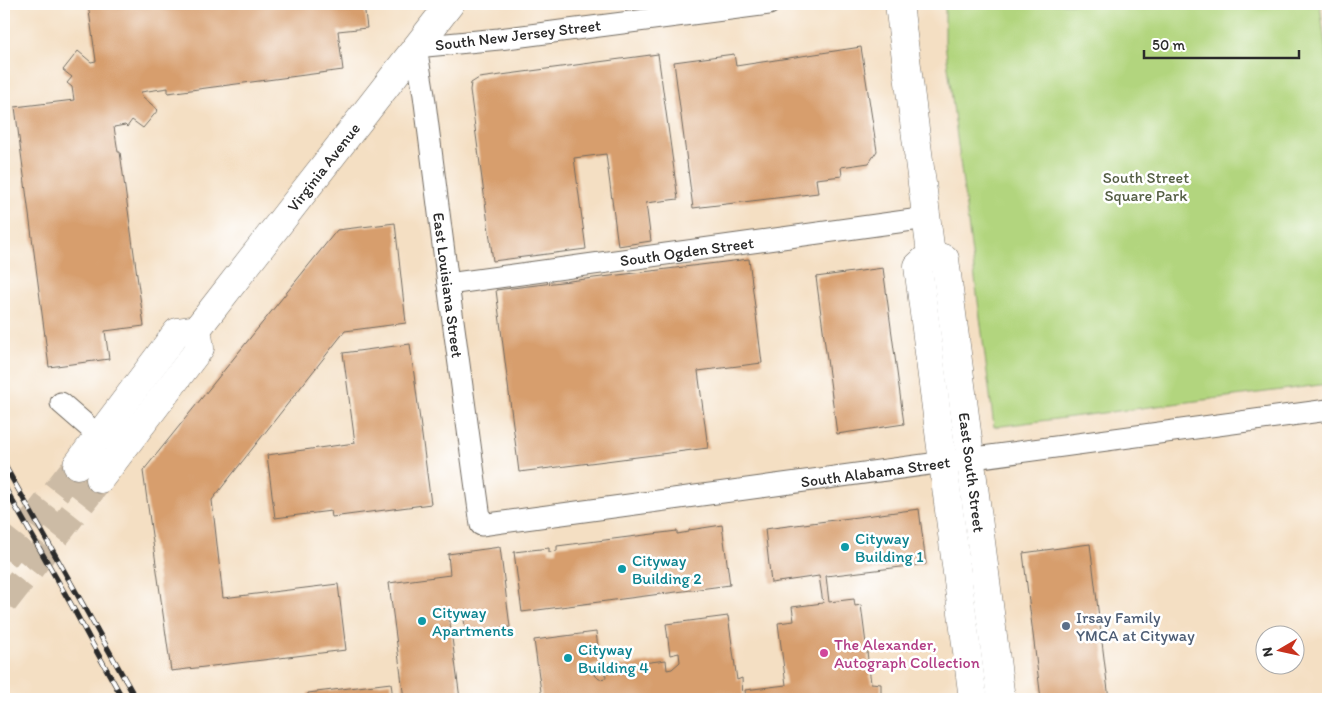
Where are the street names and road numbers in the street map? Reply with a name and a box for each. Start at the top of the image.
street label: South New Jersey Street [434,15,602,55]
street label: Virginia Avenue [283,119,364,215]
street label: East Louisiana Street [429,211,468,359]
street label: South Ogden Street [619,232,755,270]
street label: East South Street [955,411,989,534]
street label: South Alabama Street [799,452,951,491]

